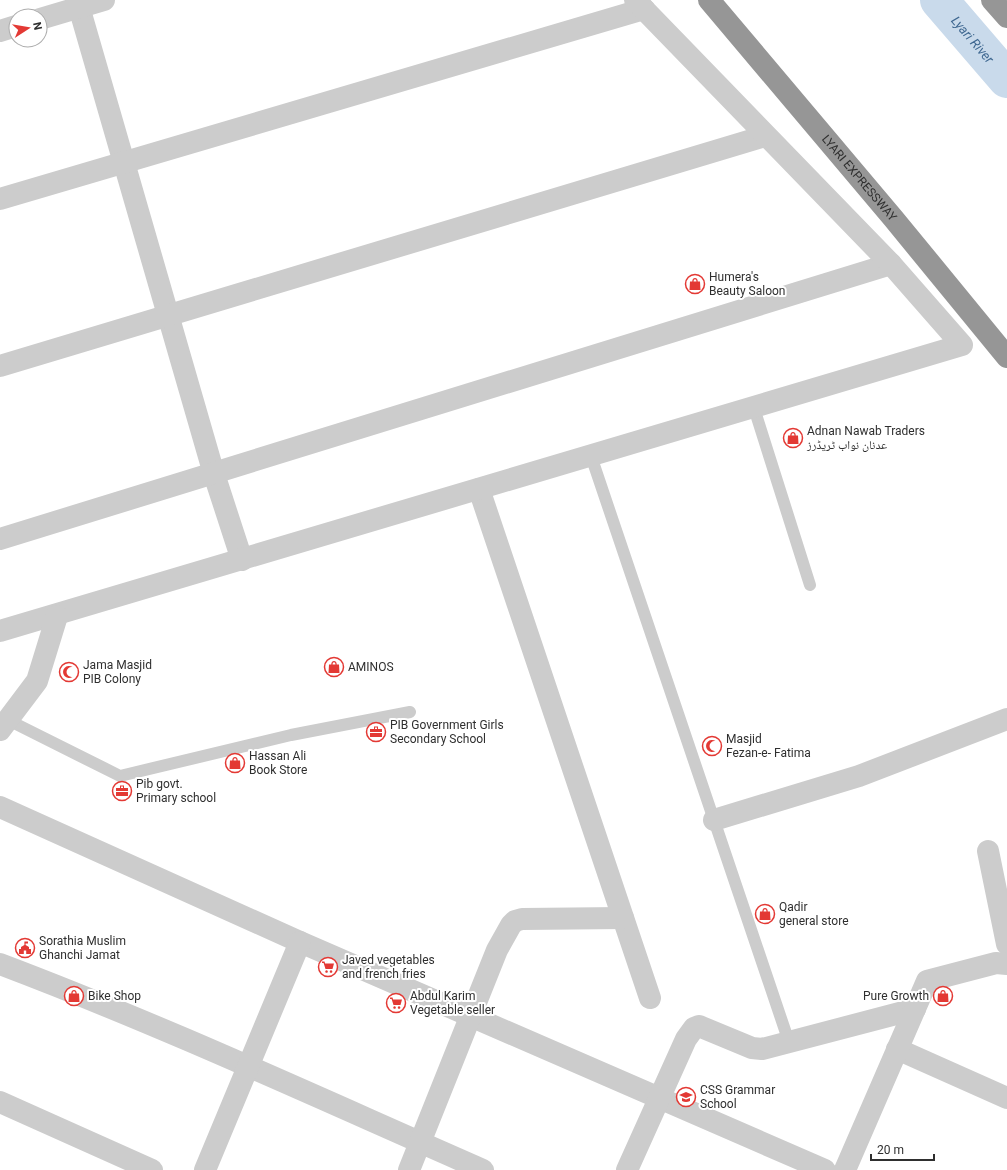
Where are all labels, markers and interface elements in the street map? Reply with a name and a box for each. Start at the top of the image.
north arrow [8,8,48,48]
water label: Lyari River [949,13,998,66]
text: N [30,21,45,31]
street label: LYARI EXPRESSWAY [819,132,900,225]
place label: Humera's Beauty Saloon [709,270,785,298]
shop icon: Humera's Beauty Saloon [684,273,706,295]
place label: Adnan Nawab Traders عدنان نواب ٹریڈرز [806,424,925,452]
shop icon: Adnan Nawab Traders عدنان نواب ٹریڈرز [782,427,804,449]
shop icon: AMINOS [323,656,345,678]
place label: Jama Masjid PIB Colony [83,658,152,686]
place label: AMINOS [348,660,394,674]
mosque icon: Jama Masjid PIB Colony [58,661,80,683]
place label: PIB Government Girls Secondary School [390,718,504,746]
office icon: PIB Government Girls Secondary School [365,721,387,743]
place label: Masjid Fezan-e- Fatima [726,732,811,760]
mosque icon: Masjid Fezan-e- Fatima [701,735,723,757]
place label: Hassan Ali Book Store [249,749,307,777]
shop icon: Hassan Ali Book Store [224,752,246,774]
place label: Pib govt. Primary school [136,777,216,805]
office icon: Pib govt. Primary school [111,780,133,802]
place label: Qadir general store [779,900,849,928]
shop icon: Qadir general store [754,903,776,925]
place label: Sorathia Muslim Ghanchi Jamat [39,934,126,962]
public building icon: Sorathia Muslim Ghanchi Jamat [14,937,36,959]
place label: Javed vegetables and french fries [342,953,435,981]
supermarket icon: Javed vegetables and french fries [317,956,339,978]
shop icon: Bike Shop [63,985,85,1007]
shop icon: Pure Growth [932,985,954,1007]
place label: Bike Shop [88,989,141,1003]
place label: Abdul Karim Vegetable seller [410,989,495,1017]
place label: Pure Growth [863,989,929,1003]
supermarket icon: Abdul Karim Vegetable seller [385,992,407,1014]
place label: CSS Grammar School [700,1083,775,1111]
school or university icon: CSS Grammar School [675,1086,697,1108]
scale bar [871,1136,934,1162]
text: 20 m [877,1143,904,1157]

